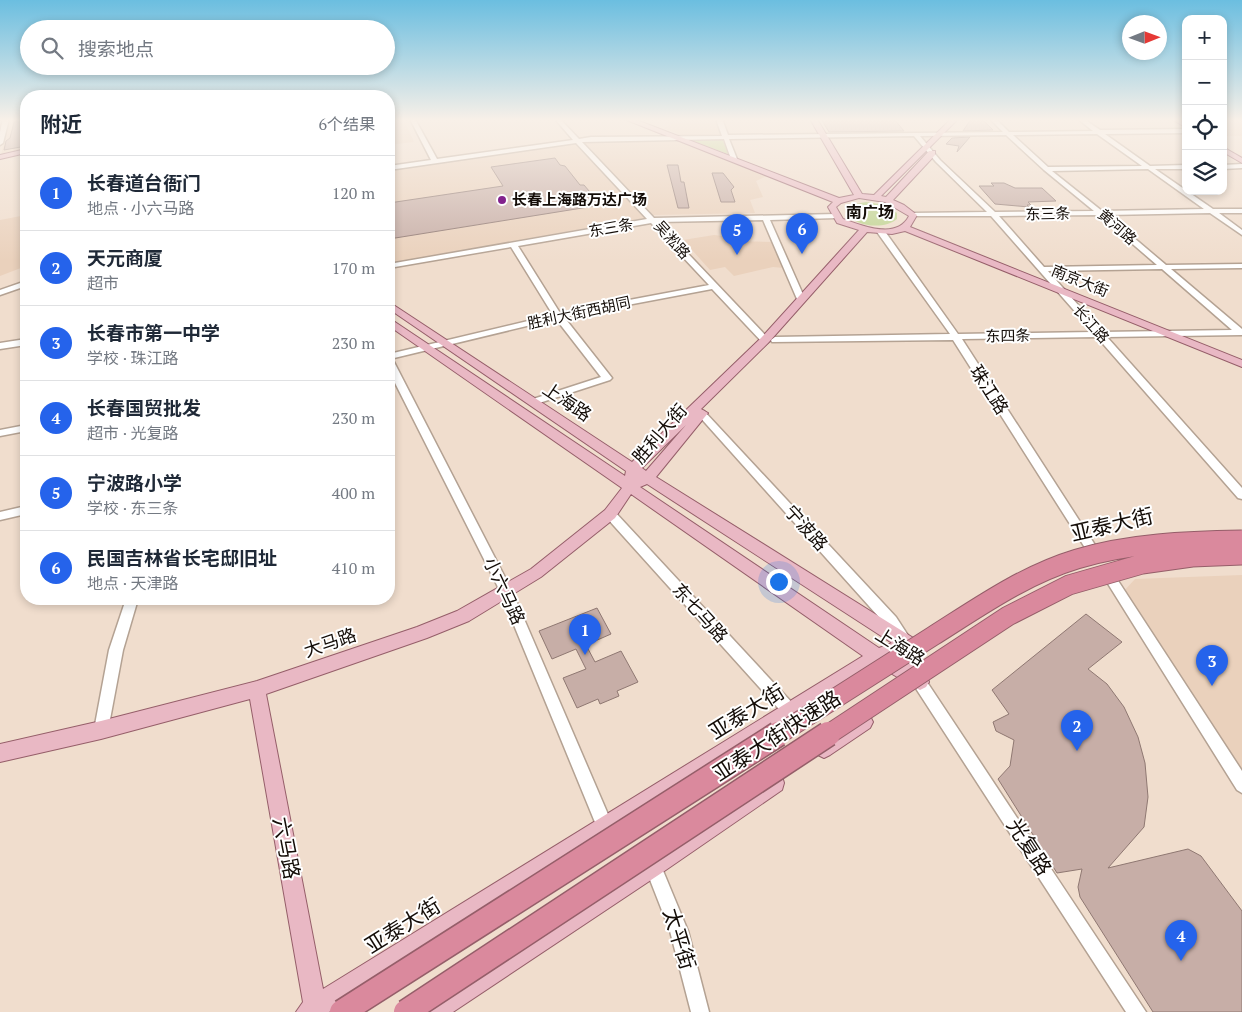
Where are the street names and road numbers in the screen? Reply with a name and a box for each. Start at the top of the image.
street label: 东三条 [1025,203,1071,223]
street label: 黄河路 [1094,204,1141,249]
street label: 东三条 [587,213,635,241]
street label: 吴淞路 [650,216,695,263]
street label: 南京大街 [1049,260,1112,301]
street label: 胜利大街西胡同 [525,291,632,333]
street label: 长江路 [1069,300,1114,347]
street label: 东四条 [985,325,1031,345]
street label: 珠江路 [965,360,1015,419]
street label: 上海路 [538,376,597,426]
street label: 胜利大街 [627,398,692,468]
street label: 宁波路 [780,499,834,555]
street label: 亚泰大街 [1068,501,1156,547]
street label: 小六马路 [479,553,531,628]
street label: 东七马路 [668,578,734,647]
street label: 大马路 [300,622,359,662]
street label: 上海路 [871,622,930,671]
street label: 亚泰大街 [703,677,790,745]
street label: 亚泰大街快速路 [707,683,846,787]
street label: 光复路 [1001,812,1059,880]
street label: 六马路 [267,814,307,881]
street label: 亚泰大街 [359,891,446,959]
street label: 太平街 [657,904,703,973]

